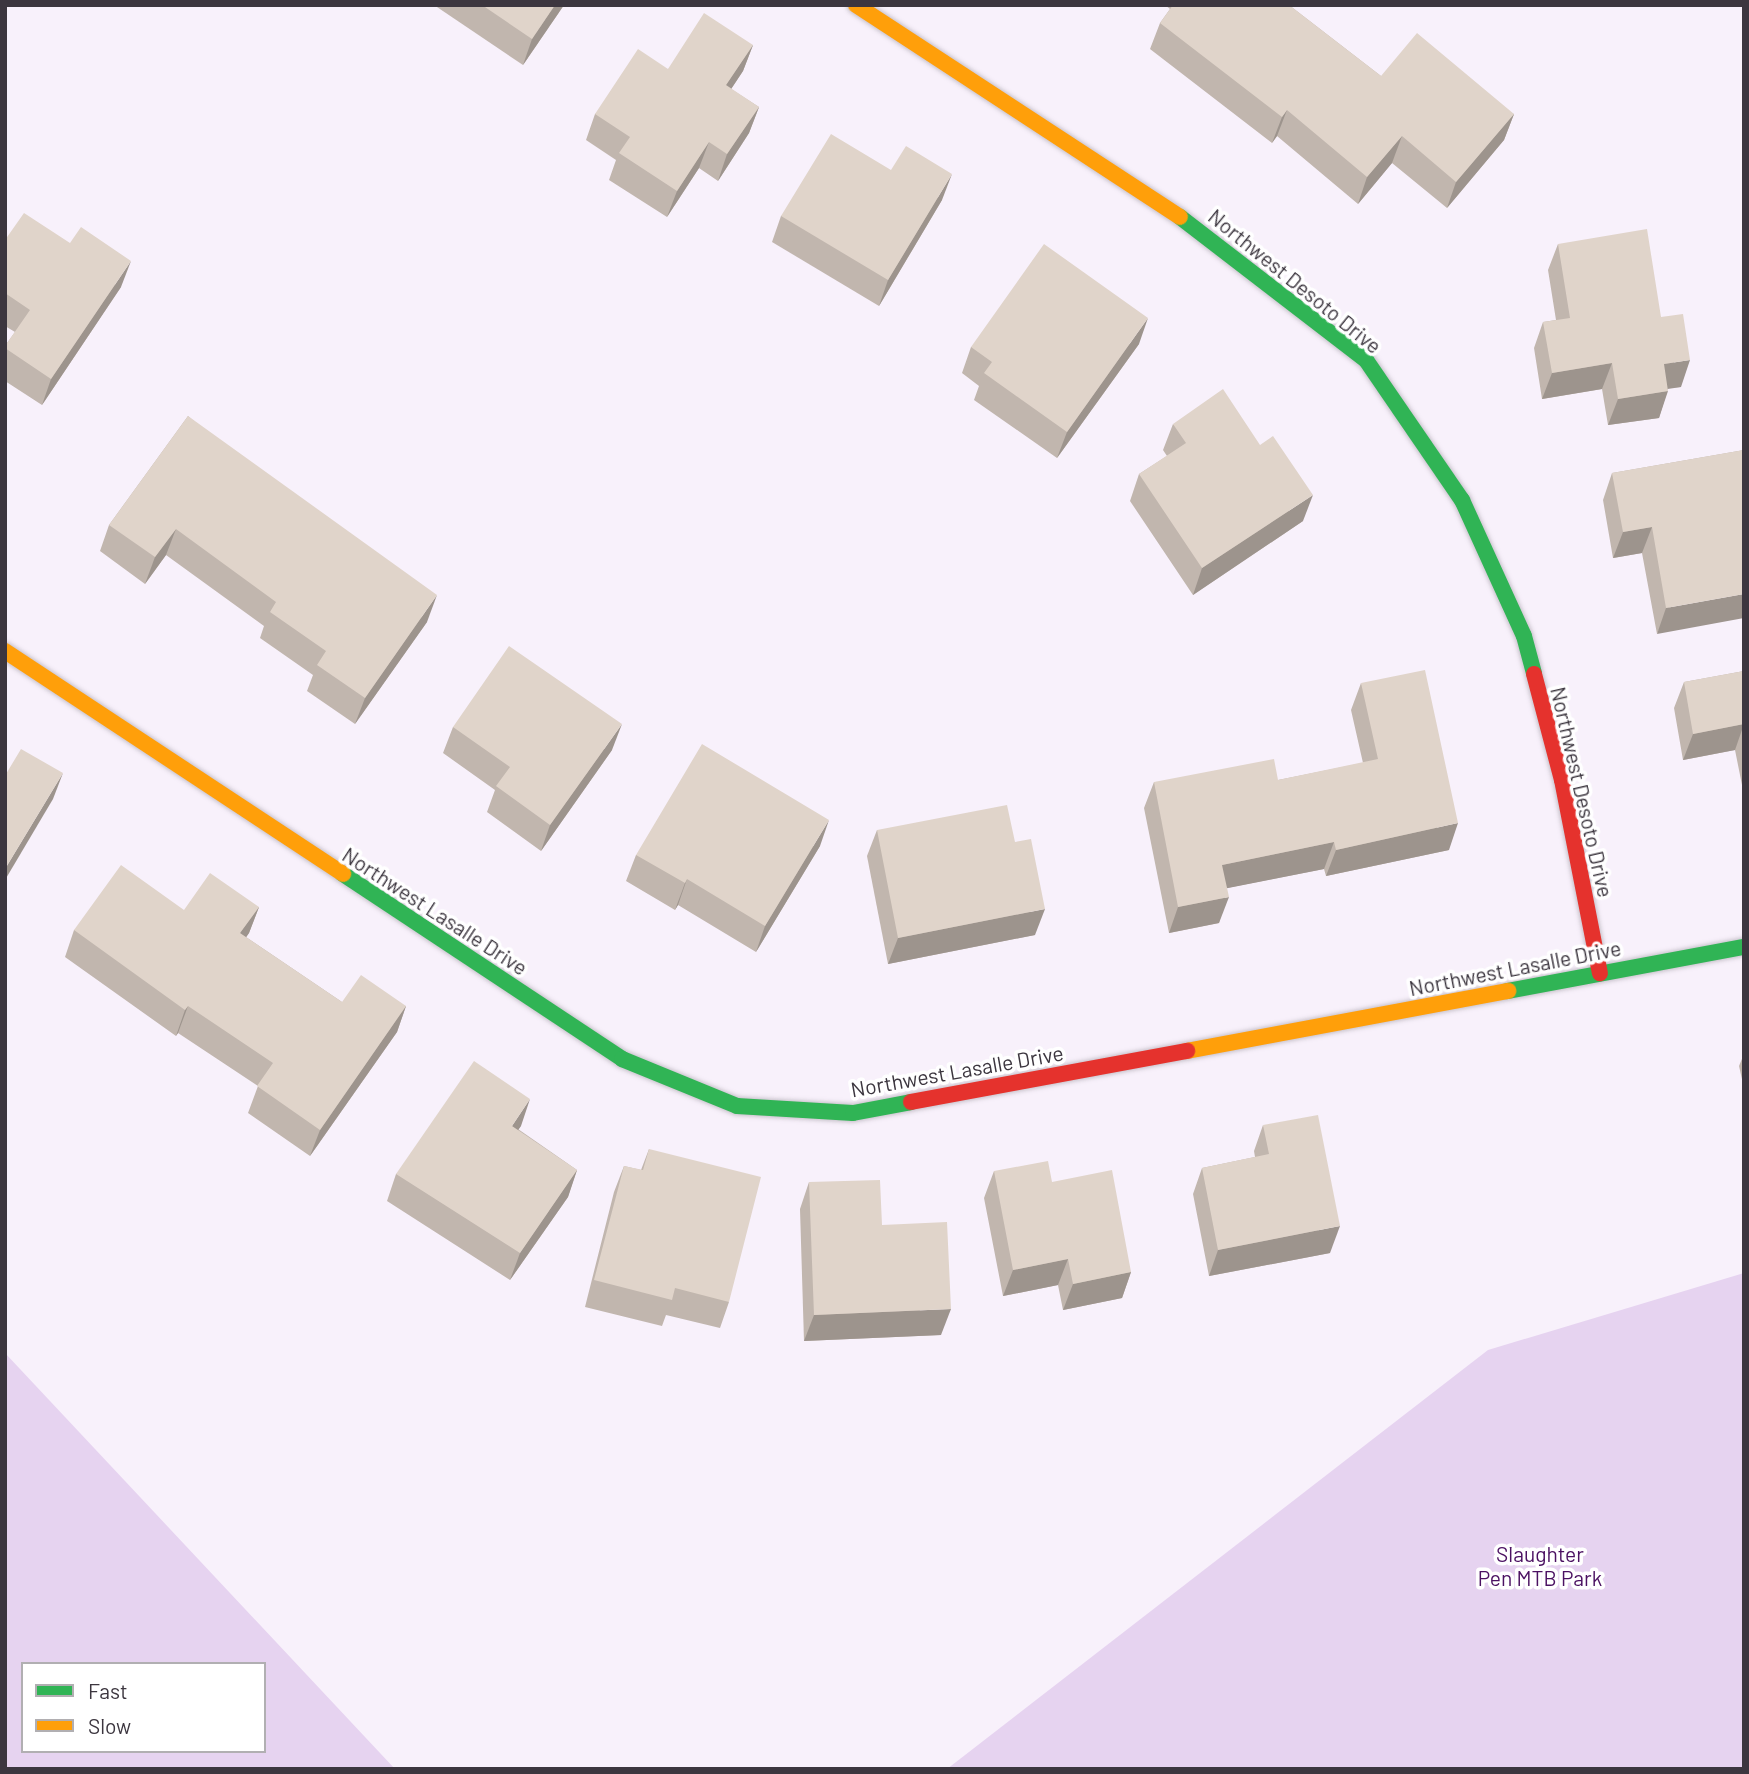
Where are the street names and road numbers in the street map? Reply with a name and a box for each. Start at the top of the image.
street label: Northwest Desoto Drive [1203,203,1387,359]
street label: Northwest Desoto Drive [1546,684,1618,900]
street label: Northwest Lasalle Drive [338,842,532,980]
street label: Northwest Lasalle Drive [1407,935,1623,1001]
street label: Northwest Lasalle Drive [849,1040,1065,1102]

